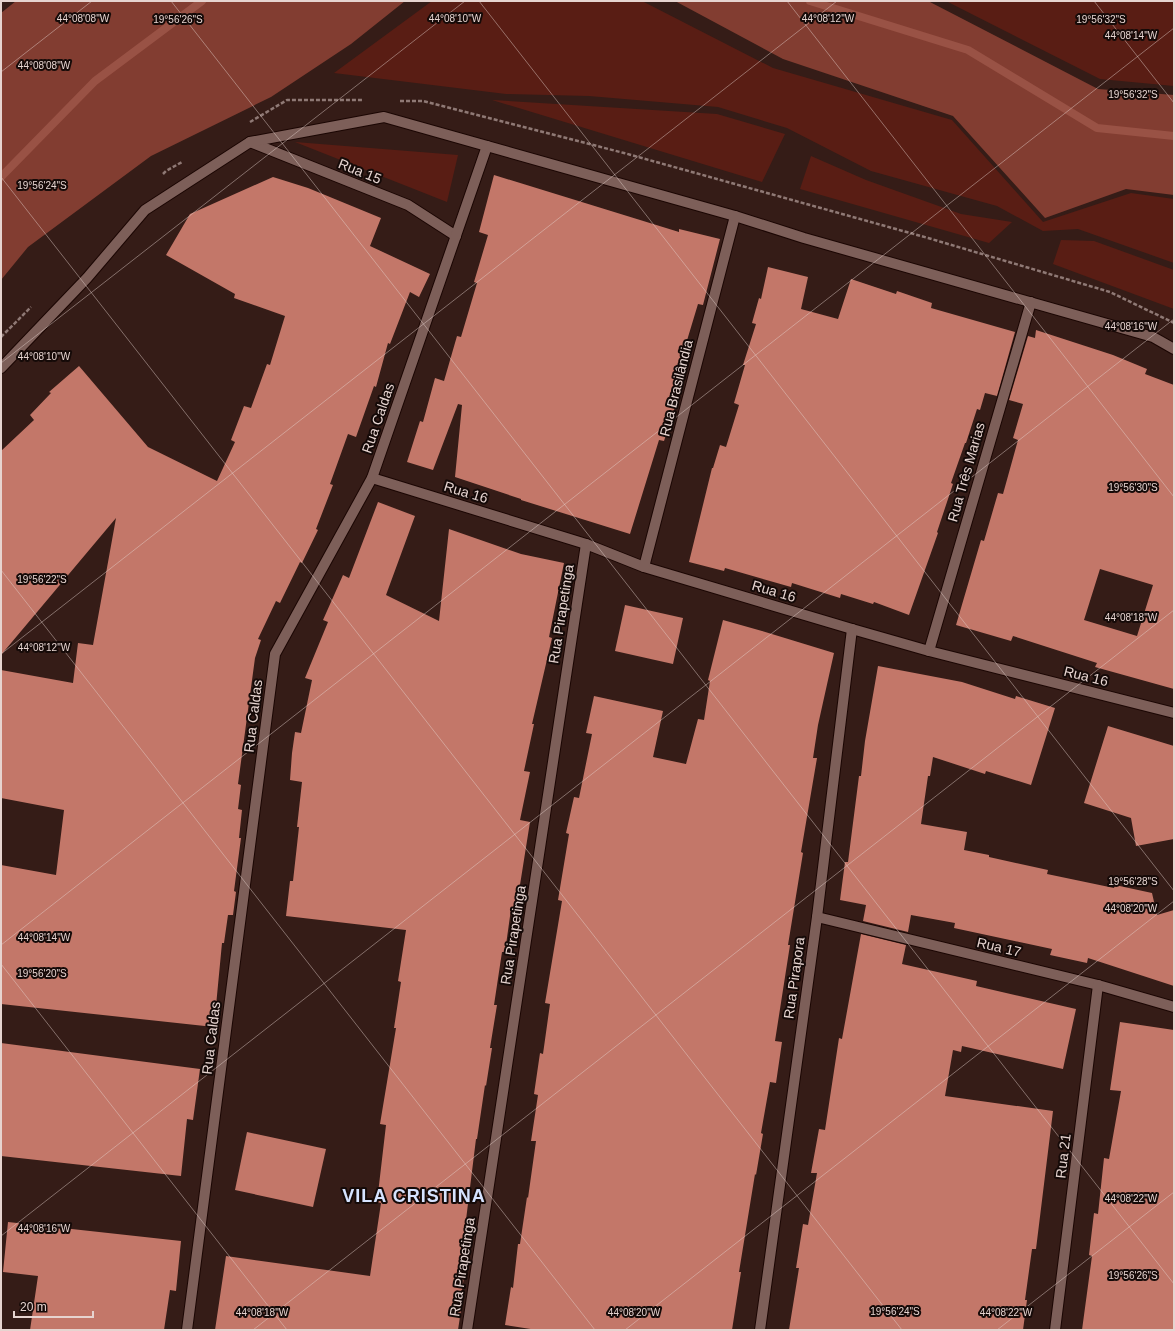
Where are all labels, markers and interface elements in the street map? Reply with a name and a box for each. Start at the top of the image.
text: 44°08'08"W [57,13,110,24]
text: 44°08'10"W [429,13,482,24]
text: 44°08'12"W [802,13,855,24]
text: 19°56'26"S [153,14,203,25]
text: 19°56'32"S [1076,14,1126,25]
text: 44°08'14"W [1105,30,1158,41]
text: 44°08'08"W [18,60,71,71]
text: 19°56'32"S [1108,89,1158,100]
street label: Rua 15 [336,155,384,187]
text: 19°56'24"S [17,180,67,191]
text: 44°08'16"W [1105,321,1158,332]
street label: Rua Brasilândia [656,338,696,438]
text: 44°08'10"W [18,351,71,362]
street label: Rua Caldas [359,381,397,455]
street label: Rua Três Marias [944,420,988,524]
street label: Rua 16 [442,478,490,506]
text: 19°56'30"S [1108,482,1158,493]
street label: Rua Pirapetinga [545,563,577,665]
text: 19°56'22"S [17,574,67,585]
street label: Rua 16 [750,577,798,605]
text: 44°08'18"W [1105,612,1158,623]
text: 44°08'12"W [18,642,71,653]
street label: Rua 16 [1062,663,1110,689]
street label: Rua Caldas [241,679,265,753]
text: 19°56'28"S [1108,876,1158,887]
street label: Rua Pirapetinga [497,884,529,986]
text: 44°08'20"W [1105,903,1158,914]
text: 44°08'14"W [18,932,71,943]
street label: Rua 17 [975,934,1023,960]
street label: Rua Pirapora [780,936,808,1020]
text: 19°56'20"S [17,968,67,979]
street label: Rua Caldas [199,1001,223,1075]
street label: Rua 21 [1052,1132,1074,1179]
district label: VILA CRISTINA [342,1186,486,1206]
text: 44°08'22"W [1105,1193,1158,1204]
street label: Rua Pirapetinga [446,1216,478,1318]
text: 44°08'16"W [18,1223,71,1234]
text: 19°56'26"S [1108,1270,1158,1281]
scale bar [14,1293,93,1319]
text: 20 m [20,1300,47,1314]
text: 19°56'24"S [870,1306,920,1317]
text: 44°08'18"W [236,1307,289,1318]
text: 44°08'20"W [608,1307,661,1318]
text: 44°08'22"W [980,1307,1033,1318]

